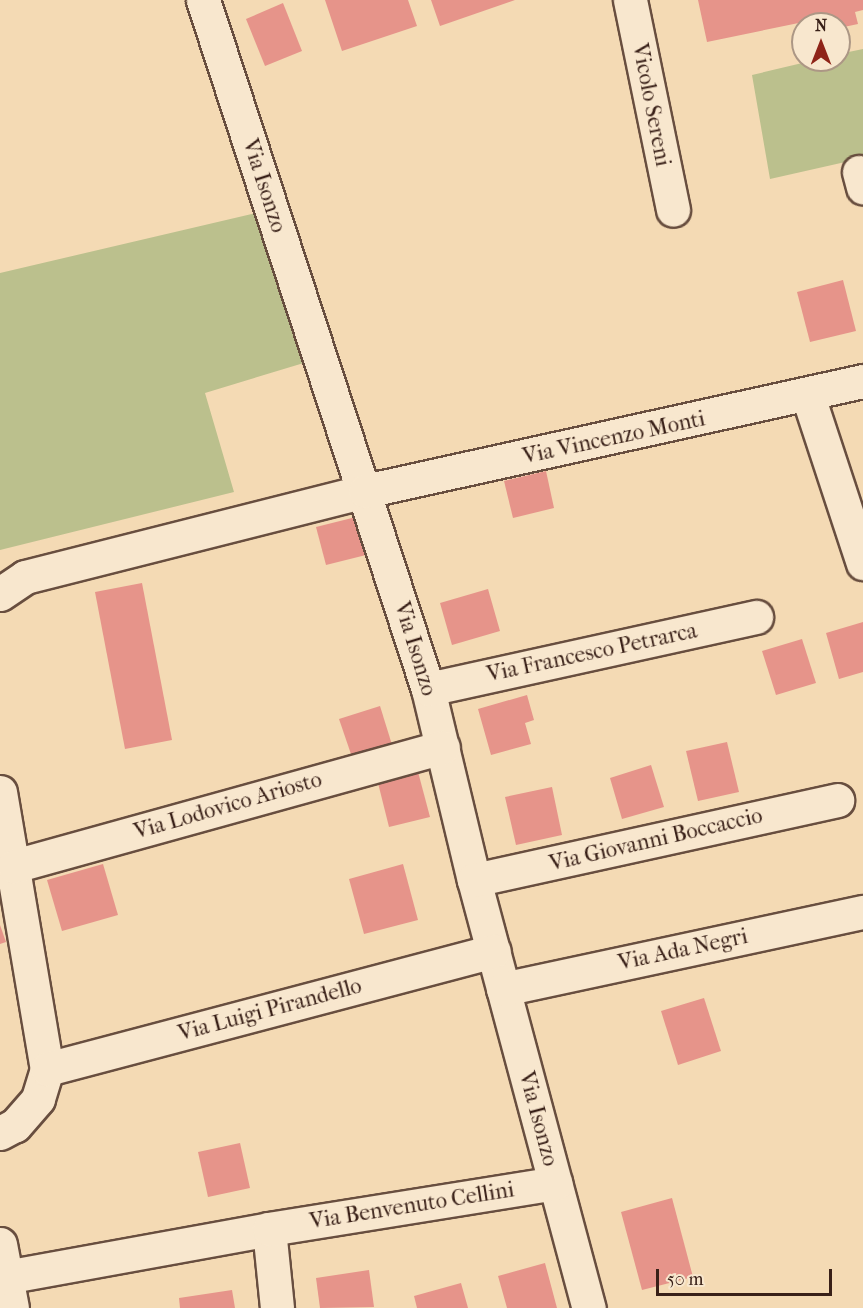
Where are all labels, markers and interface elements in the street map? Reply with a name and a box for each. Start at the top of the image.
north arrow [791,12,851,72]
text: N [815,16,827,35]
street label: Vicolo Sereni [626,41,676,169]
street label: Via Isonzo [236,136,292,236]
street label: Via Vincenzo Monti [520,406,708,470]
street label: Via Isonzo [388,599,442,699]
street label: Via Francesco Petrarca [485,618,699,688]
street label: Via Lodovico Ariosto [131,767,325,845]
street label: Via Giovanni Boccaccio [547,803,765,877]
street label: Via Ada Negri [616,923,750,977]
street label: Via Luigi Pirandello [175,973,365,1047]
street label: Via Isonzo [513,1069,563,1169]
street label: Via Benvenuto Cellini [308,1177,516,1235]
scale bar [659,1257,834,1295]
text: 50 m [667,1269,703,1290]

